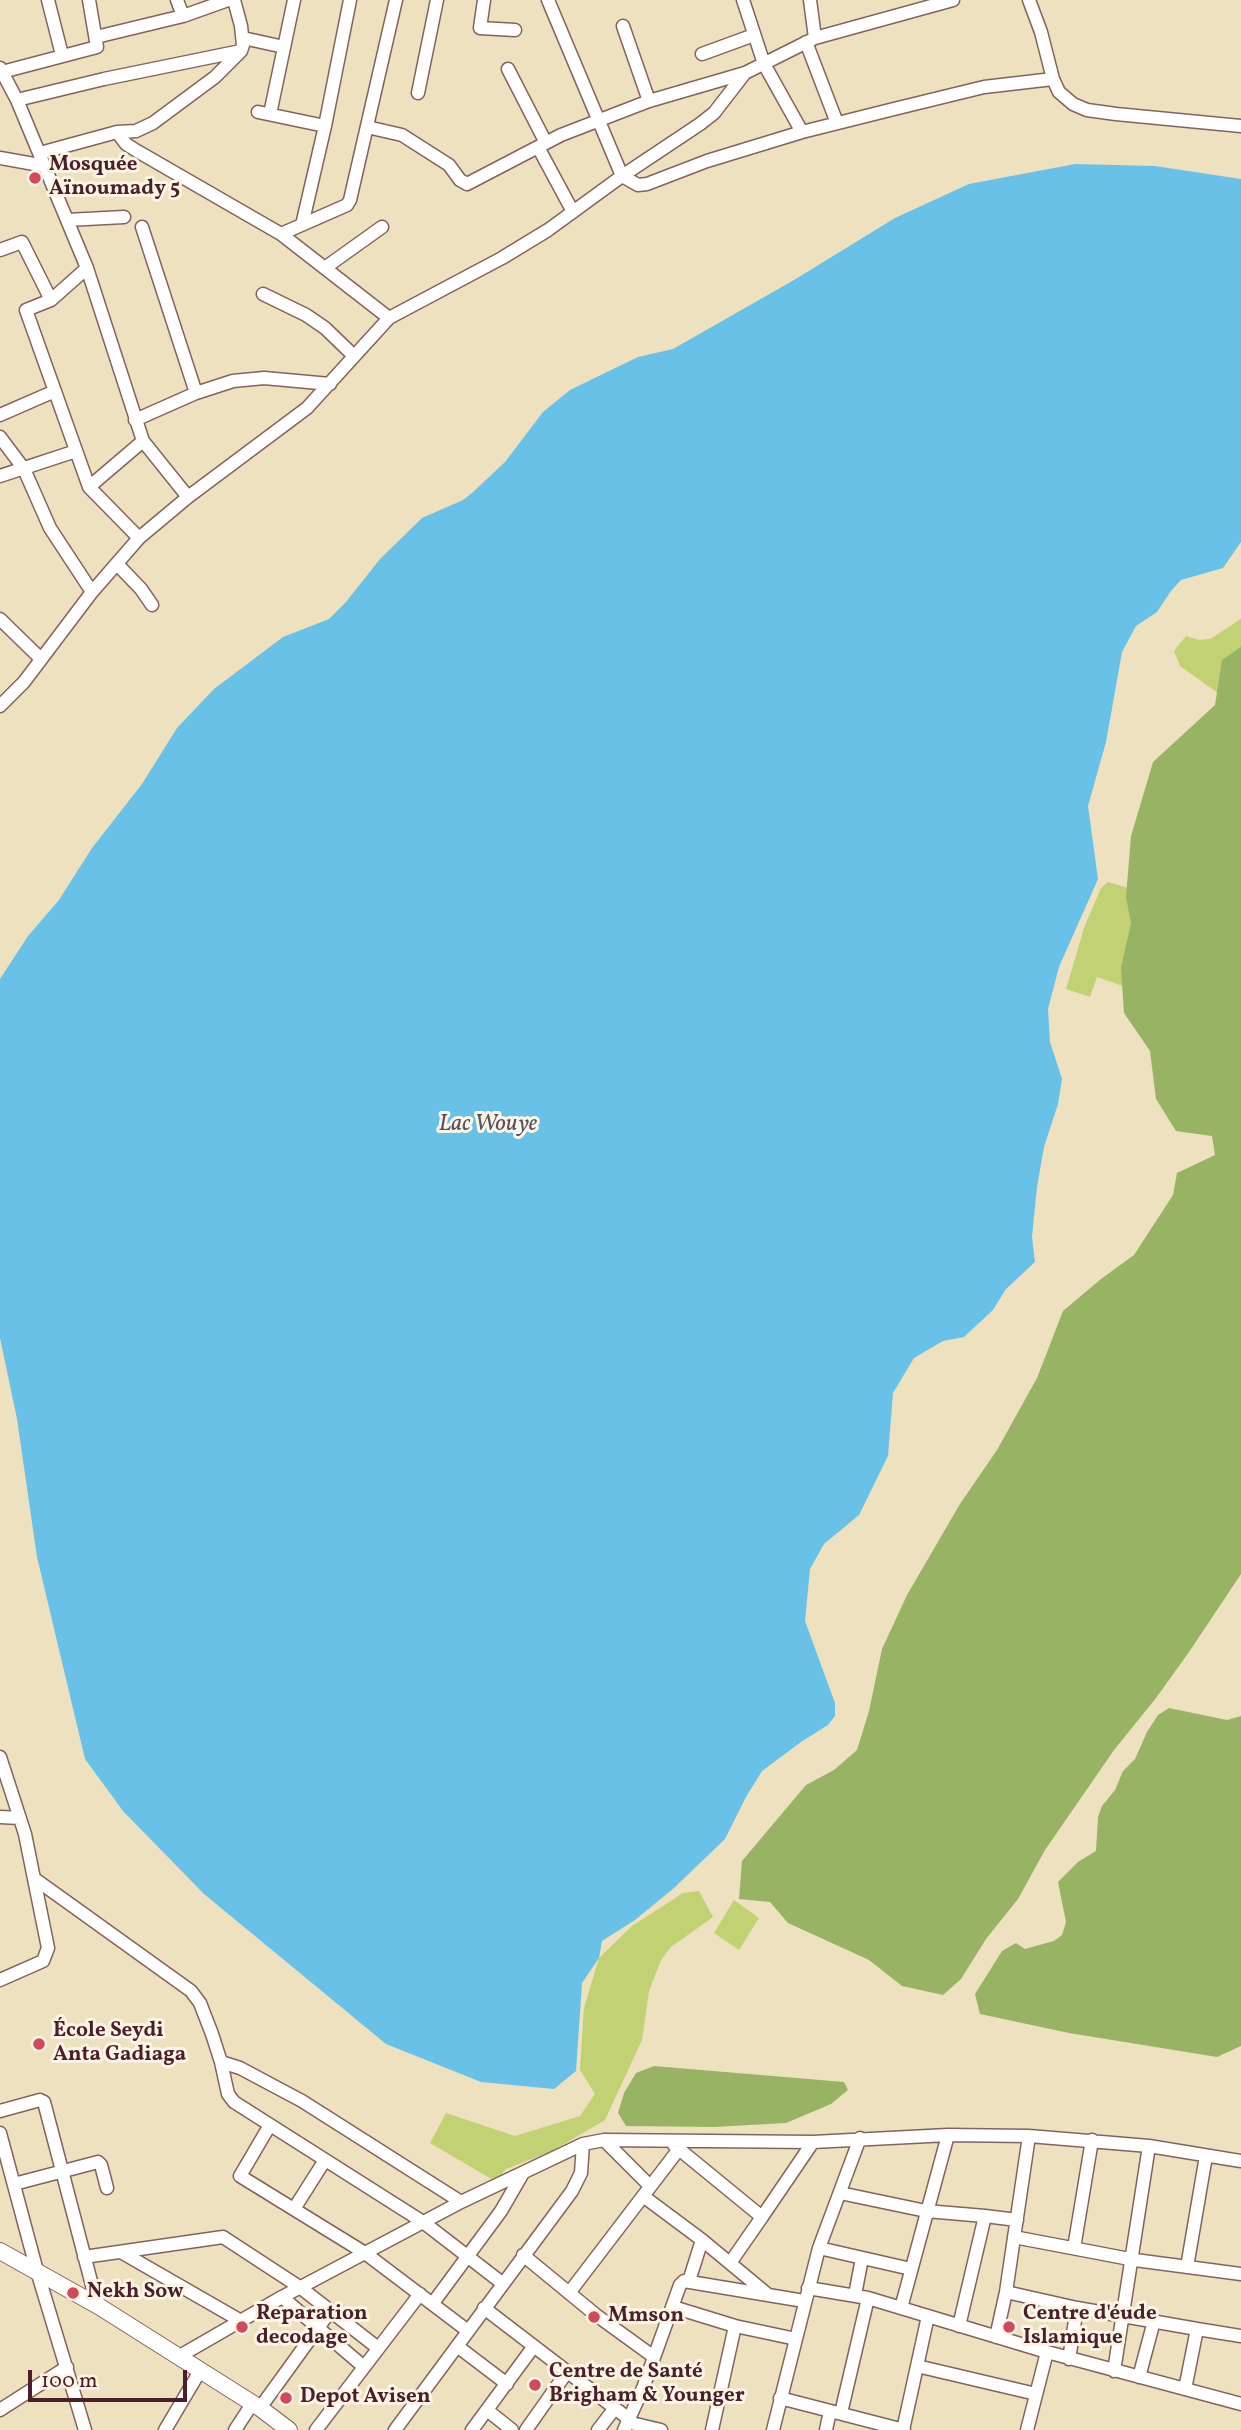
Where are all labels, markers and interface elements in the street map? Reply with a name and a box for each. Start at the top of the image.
place label: Mosquée Aïnoumady 5 [49,153,180,203]
marker: Mosquée Aïnoumady 5 [27,170,43,186]
water label: Lac Wouye [439,1112,537,1140]
place label: École Seydi Anta Gadiaga [53,2019,186,2069]
marker: École Seydi Anta Gadiaga [31,2036,47,2052]
place label: Nekh Sow [87,2280,184,2306]
marker: Nekh Sow [65,2285,81,2301]
place label: Reparation decodage [256,2302,368,2352]
place label: Centre d'éude Islamique [1023,2302,1157,2352]
place label: Mmson [608,2304,684,2330]
marker: Mmson [586,2309,602,2325]
marker: Reparation decodage [234,2319,250,2335]
marker: Centre d'éude Islamique [1001,2319,1017,2335]
scale bar [32,2356,191,2400]
place label: Centre de Santé Brigham & Younger [549,2360,745,2410]
text: 100 m [41,2367,98,2396]
marker: Centre de Santé Brigham & Younger [527,2377,543,2393]
place label: Depot Avisen [300,2385,430,2411]
marker: Depot Avisen [278,2390,294,2406]

